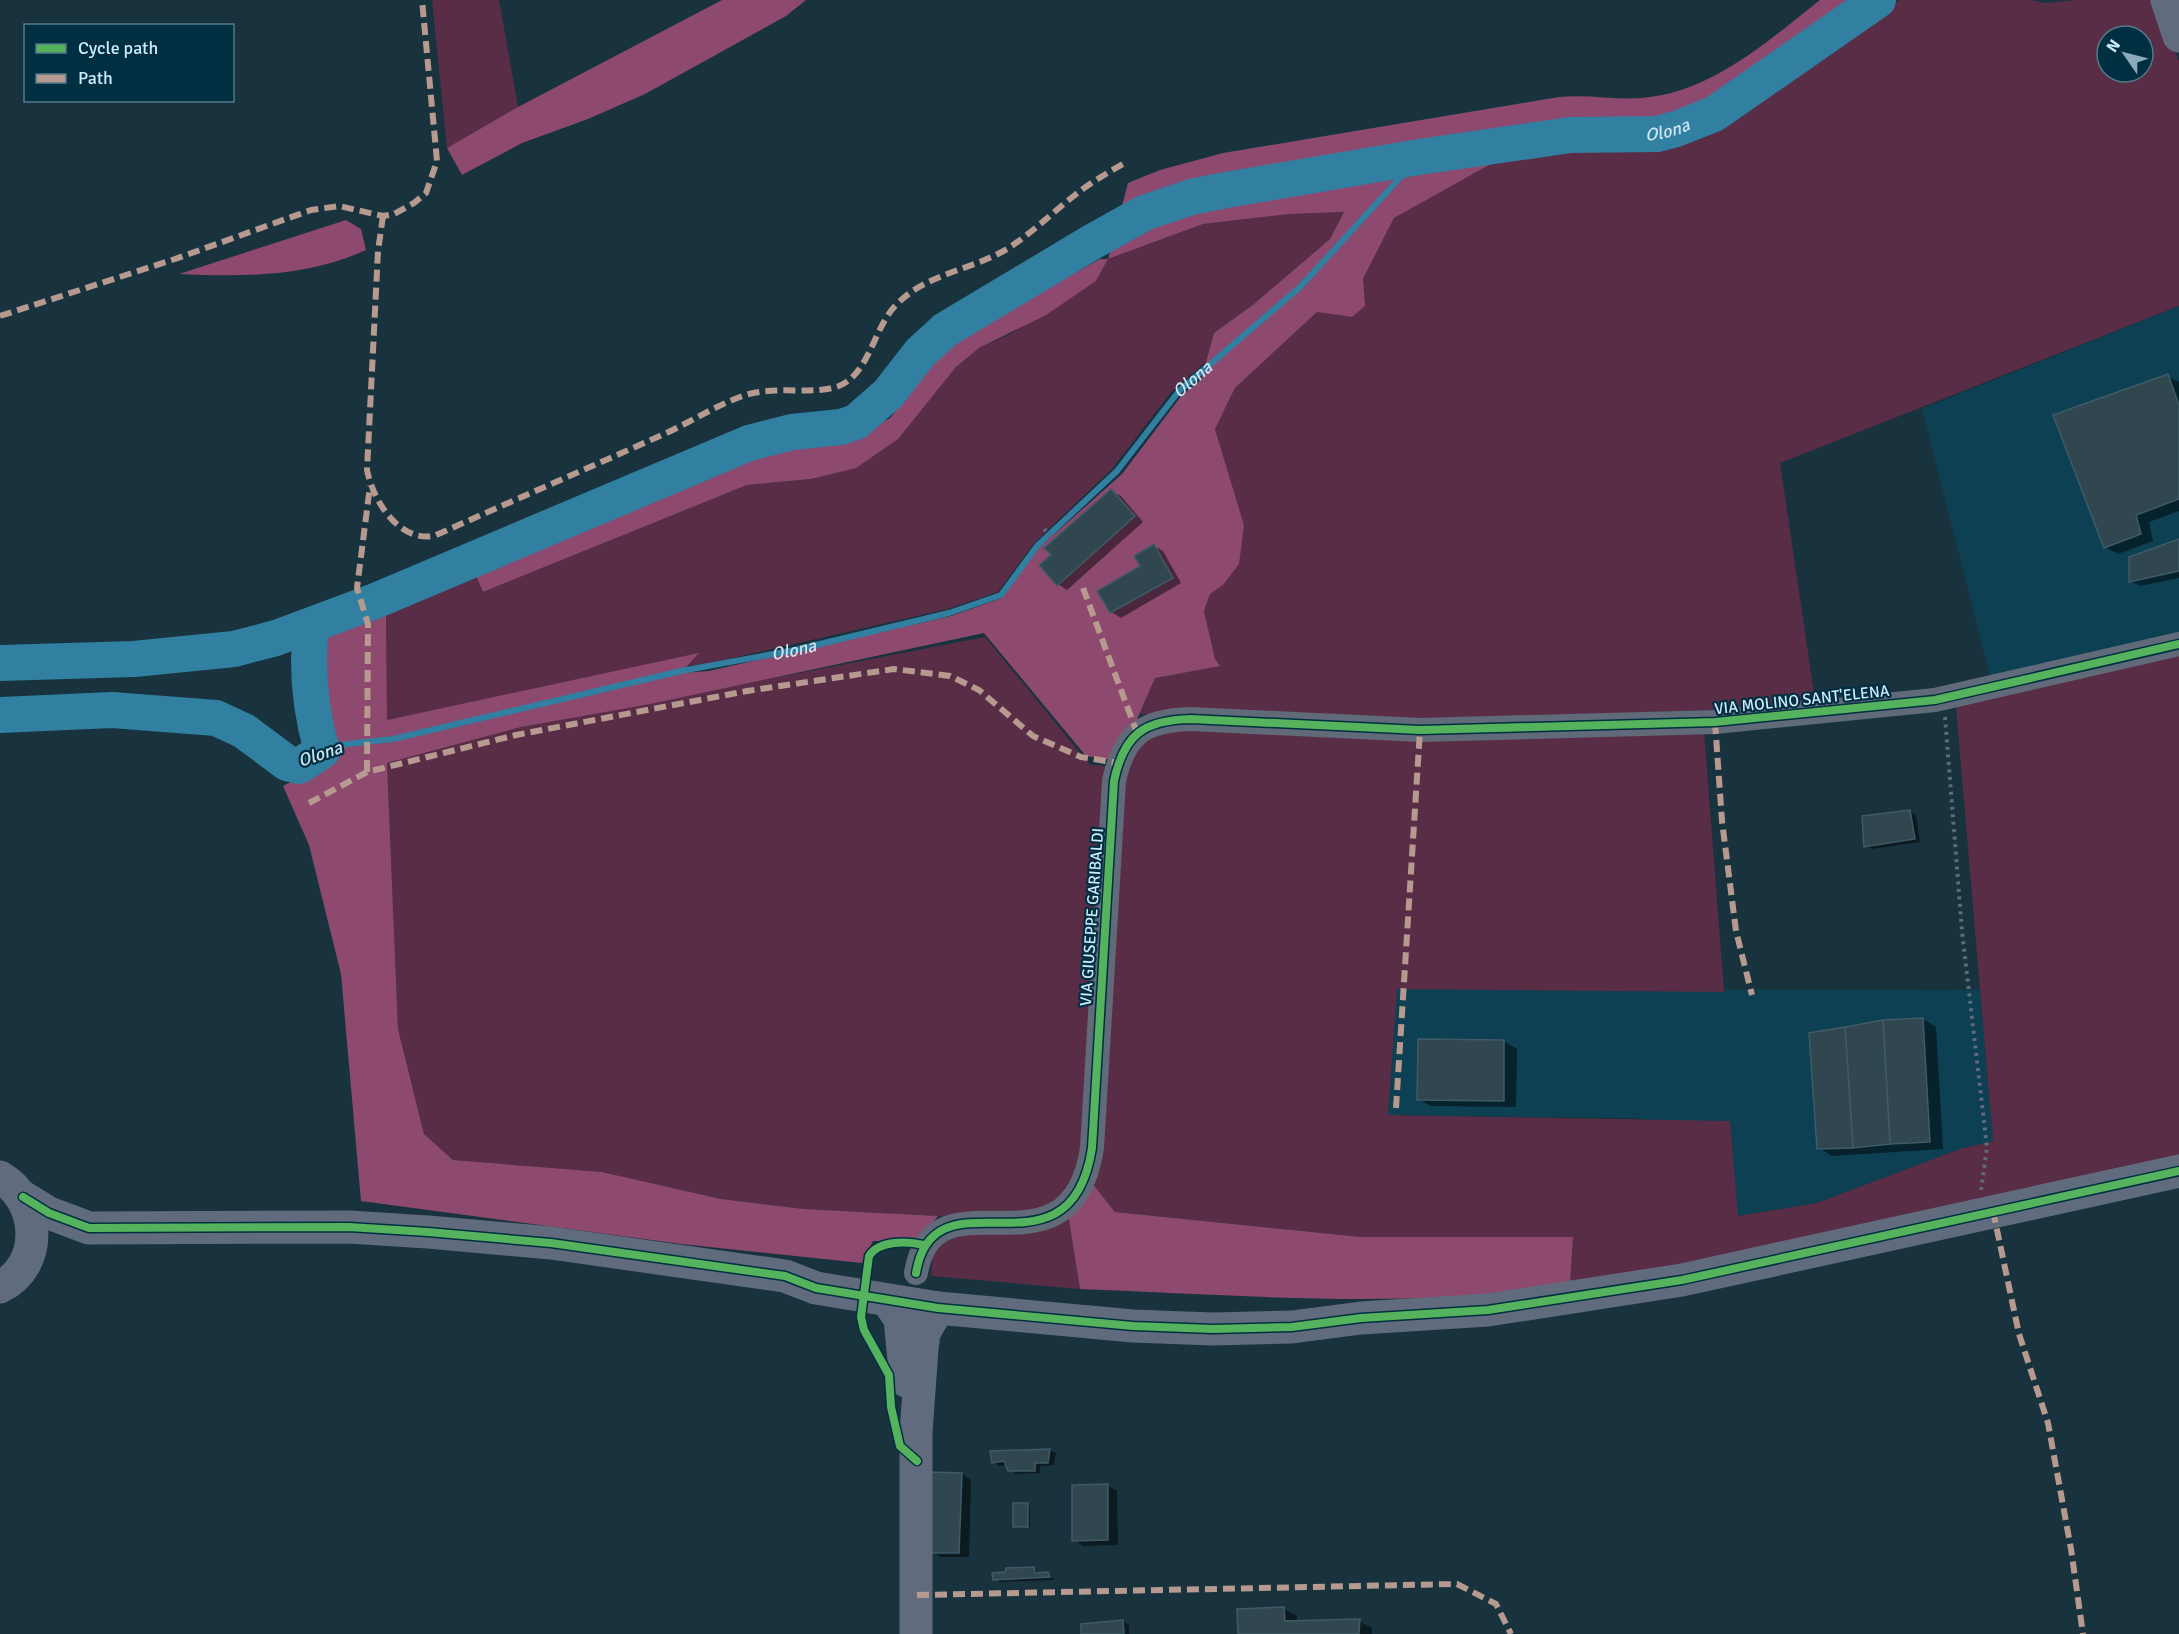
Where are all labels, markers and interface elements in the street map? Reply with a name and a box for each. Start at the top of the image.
legend [24,24,234,102]
north arrow [2095,24,2155,84]
text: N [2102,36,2125,56]
text: Cycle path [78,37,158,59]
text: Path [78,67,113,89]
water label: Olona [1645,113,1694,145]
water label: Olona [1168,356,1217,403]
water label: Olona [769,634,819,665]
street label: VIA MOLINO SANT'ELENA [1713,681,1891,719]
water label: Olona [295,736,346,772]
street label: VIA GIUSEPPE GARIBALDI [1076,827,1108,1007]

